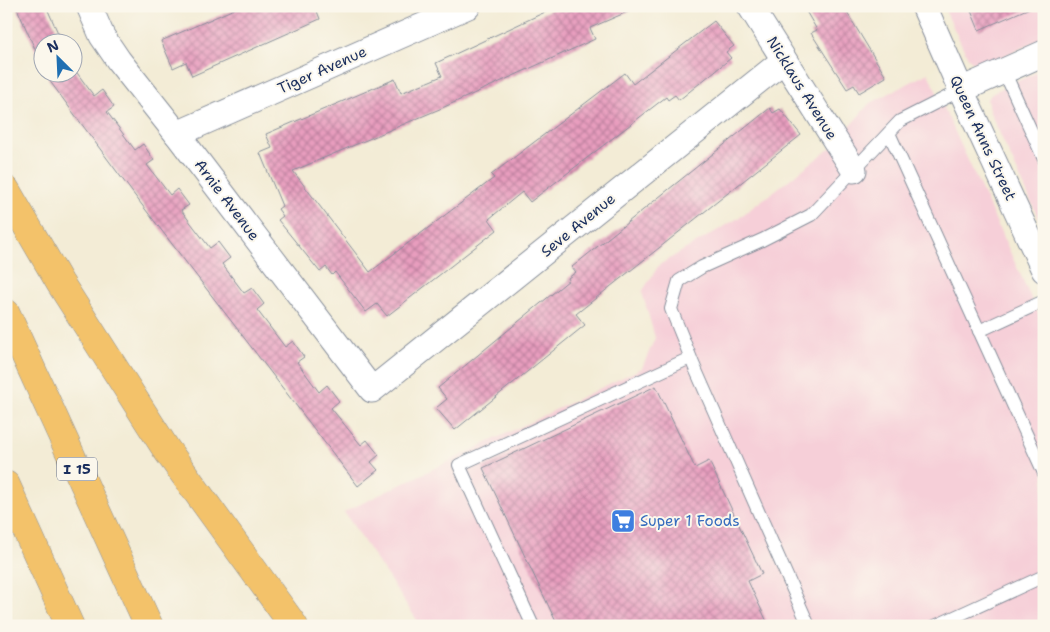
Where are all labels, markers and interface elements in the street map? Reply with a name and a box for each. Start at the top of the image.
north arrow [32,32,82,82]
street label: Nicklaus Avenue [762,32,842,144]
text: N [44,36,61,57]
street label: Tiger Avenue [274,41,370,99]
street label: Queen Anns Street [945,72,1021,204]
street label: Arnie Avenue [190,155,264,245]
street label: Seve Avenue [536,189,620,261]
road number: I 15 [57,458,97,480]
supermarket icon: Super 1 Foods [610,508,636,534]
place label: Super 1 Foods [640,511,740,531]

